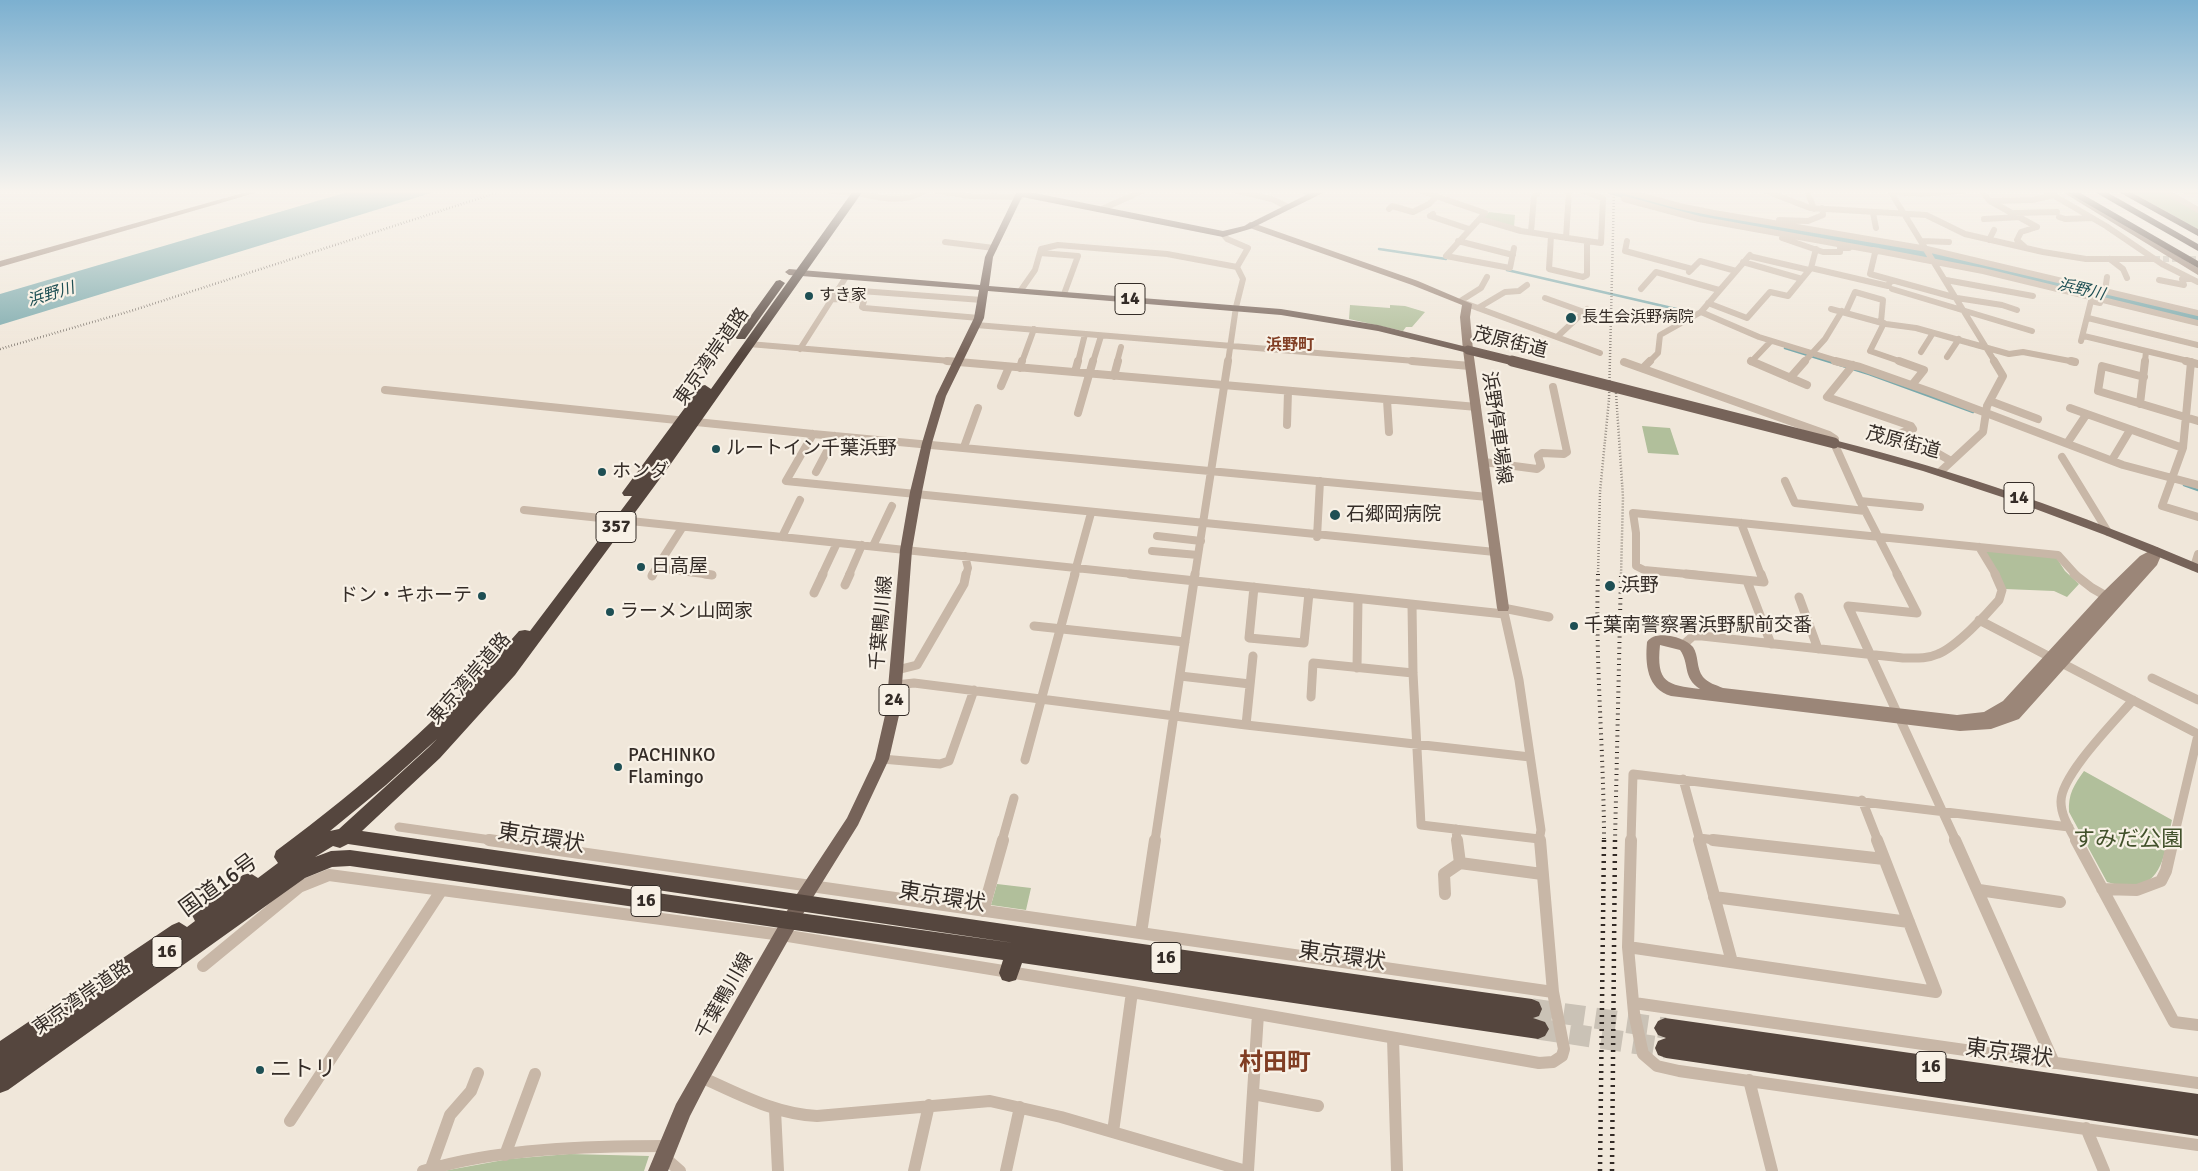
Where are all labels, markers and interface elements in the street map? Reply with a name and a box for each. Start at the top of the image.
water label: 浜野川 [2055,275,2107,305]
water label: 浜野川 [25,279,77,311]
road number: 14 [1115,284,1145,314]
place label: すき家 [819,286,867,306]
marker: すき家 [803,290,815,302]
street label: 東京湾岸道路 [670,304,754,410]
place label: 長生会浜野病院 [1582,308,1694,328]
marker: 長生会浜野病院 [1564,311,1578,325]
street label: 茂原街道 [1470,323,1550,363]
district label: 浜野町 [1266,336,1314,356]
street label: 浜野停車場線 [1477,370,1515,486]
street label: 茂原街道 [1863,422,1943,464]
place label: ルートイン千葉浜野 [726,438,897,460]
marker: ルートイン千葉浜野 [710,443,722,455]
place label: ホンダ [612,461,669,483]
marker: ホンダ [596,466,608,478]
road number: 14 [2004,482,2034,514]
place label: 石郷岡病院 [1346,504,1441,526]
marker: 石郷岡病院 [1328,508,1342,522]
road number: 357 [596,512,636,542]
place label: 日高屋 [651,556,708,578]
marker: 日高屋 [635,561,647,573]
street label: 千葉鴨川線 [867,575,897,671]
place label: 浜野 [1621,575,1659,597]
marker: 浜野 [1603,579,1617,593]
place label: ドン・キホーテ [339,585,472,607]
marker: ドン・キホーテ [476,590,488,602]
place label: ラーメン山岡家 [620,601,753,623]
marker: ラーメン山岡家 [604,606,616,618]
place label: 千葉南警察署浜野駅前交番 [1584,615,1812,637]
marker: 千葉南警察署浜野駅前交番 [1568,620,1580,632]
street label: 東京湾岸道路 [424,629,516,729]
road number: 24 [879,684,909,716]
place label: PACHINKO Flamingo [628,745,715,789]
marker: PACHINKO Flamingo [612,761,624,773]
street label: 東京環状 [495,819,587,859]
park label: すみだ公園 [2073,827,2183,853]
street label: 国道16号 [175,849,263,923]
street label: 東京環状 [896,878,988,918]
road number: 16 [631,886,661,916]
road number: 16 [152,936,182,968]
street label: 東京環状 [1297,938,1387,976]
road number: 16 [1151,942,1181,974]
street label: 千葉鴨川線 [691,949,759,1043]
street label: 東京湾岸道路 [29,956,135,1040]
street label: 東京環状 [1964,1035,2054,1073]
district label: 村田町 [1239,1050,1311,1078]
road number: 16 [1916,1052,1946,1082]
place label: ニトリ [270,1057,336,1083]
marker: ニトリ [254,1064,266,1076]

